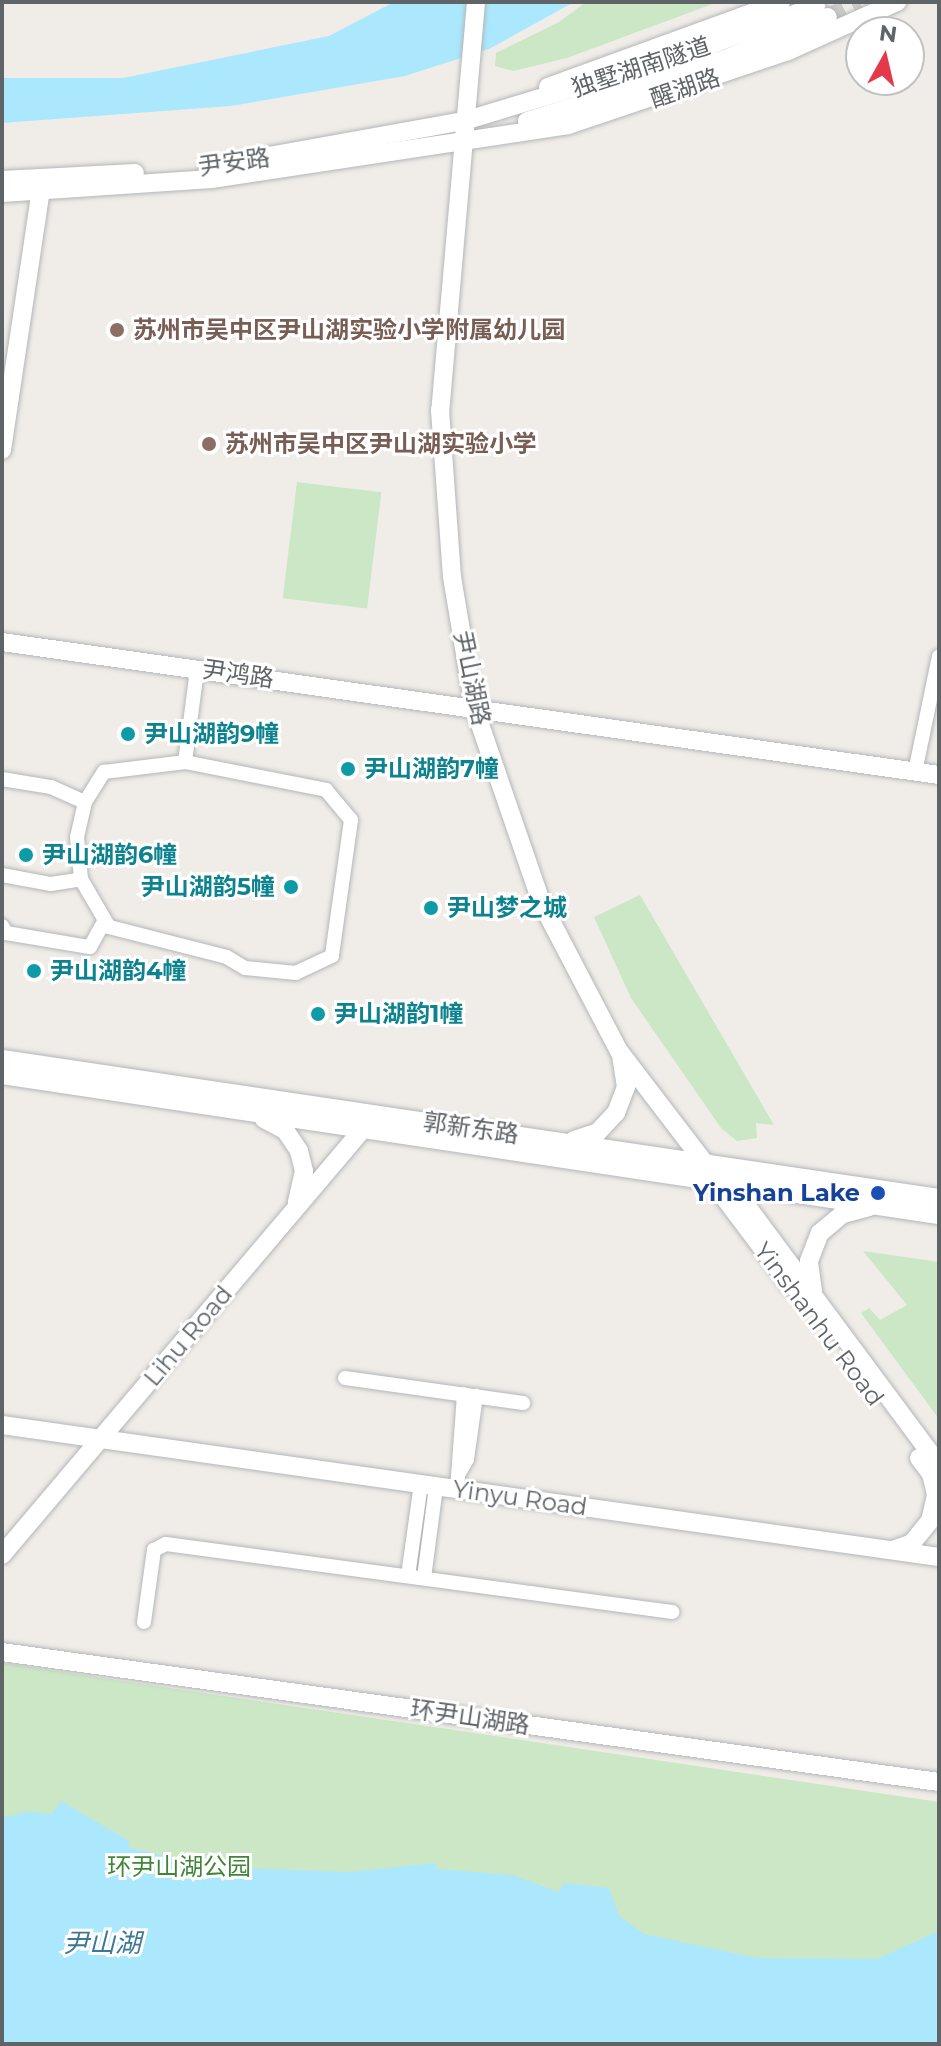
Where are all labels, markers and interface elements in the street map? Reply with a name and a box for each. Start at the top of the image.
north arrow [845,16,925,96]
text: N [877,19,899,48]
street label: 独墅湖南隧道 [568,31,714,103]
street label: 醒湖路 [646,63,724,113]
street label: 尹安路 [196,143,272,181]
place label: 苏州市吴中区尹山湖实验小学附属幼儿园 [133,316,565,344]
marker: 苏州市吴中区尹山湖实验小学附属幼儿园 [108,321,126,339]
place label: 苏州市吴中区尹山湖实验小学 [225,430,537,458]
marker: 苏州市吴中区尹山湖实验小学 [200,435,218,453]
street label: 尹山湖路 [448,628,496,728]
street label: 尹鸿路 [200,655,276,693]
place label: 尹山湖韵9幢 [144,720,279,748]
marker: 尹山湖韵9幢 [119,725,137,743]
place label: 尹山湖韵7幢 [364,755,499,783]
marker: 尹山湖韵7幢 [339,760,357,778]
place label: 尹山湖韵6幢 [42,841,177,869]
marker: 尹山湖韵6幢 [17,846,35,864]
place label: 尹山湖韵5幢 [141,873,275,901]
marker: 尹山湖韵5幢 [282,878,300,896]
place label: 尹山梦之城 [447,894,567,922]
marker: 尹山梦之城 [422,899,440,917]
place label: 尹山湖韵4幢 [50,957,187,985]
marker: 尹山湖韵4幢 [25,962,43,980]
place label: 尹山湖韵1幢 [334,1000,463,1028]
marker: 尹山湖韵1幢 [309,1005,327,1023]
street label: 郭新东路 [421,1107,521,1149]
place label: Yinshan Lake [693,1179,860,1207]
marker: Yinshan Lake [867,1182,889,1204]
street label: Yinshanhu Road [748,1237,890,1411]
street label: Lihu Road [138,1280,238,1392]
street label: Yinyu Road [451,1474,589,1522]
street label: 环尹山湖路 [409,1694,531,1740]
park label: 环尹山湖公园 [107,1853,251,1881]
water label: 尹山湖 [63,1928,141,1960]

